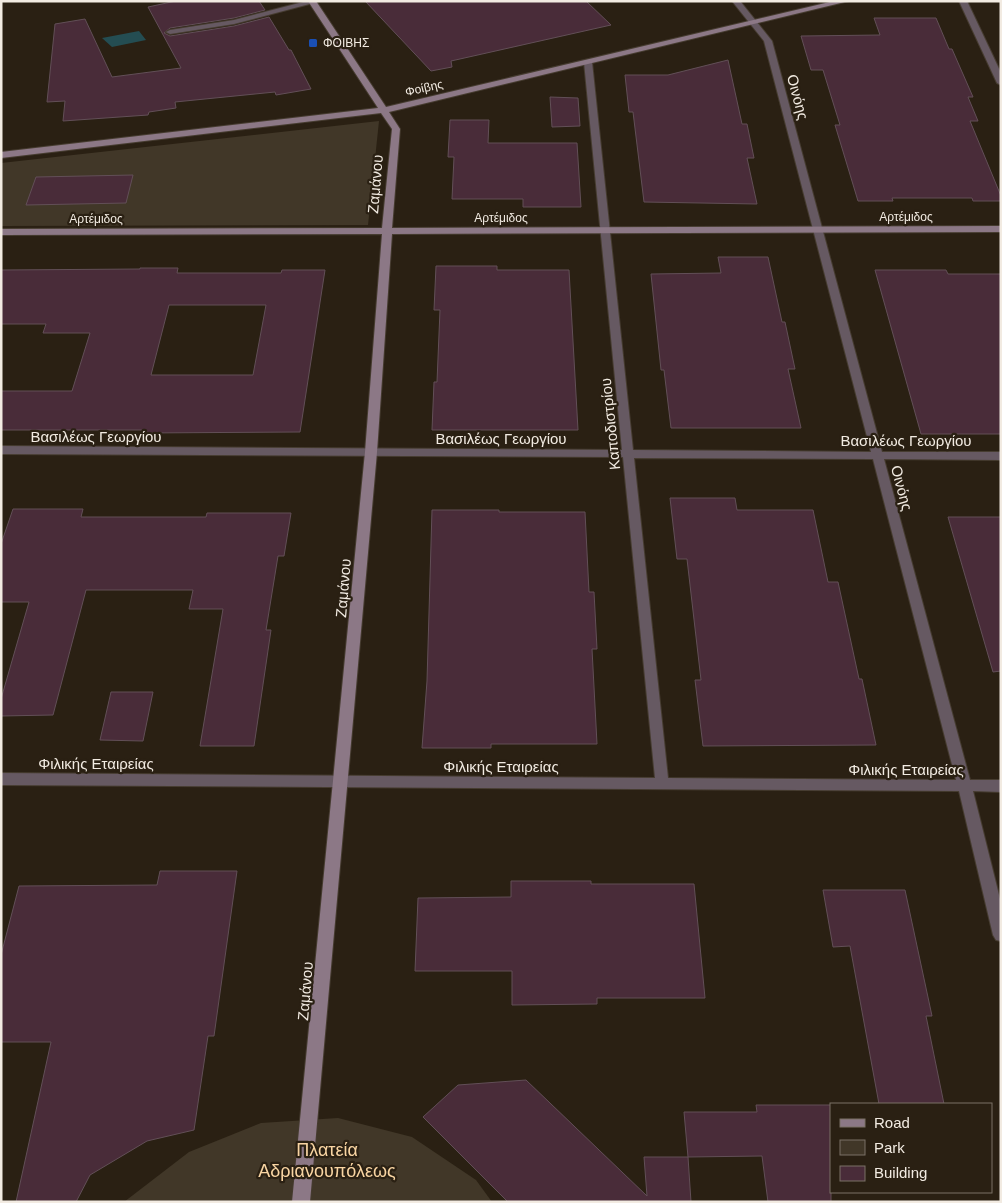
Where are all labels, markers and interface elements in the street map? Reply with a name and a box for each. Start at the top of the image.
place label: ΦΟΙΒΗΣ [323,36,369,50]
marker: ΦΟΙΒΗΣ [307,37,319,49]
street label: Οινόης [784,72,812,122]
street label: Φοίβης [404,77,444,99]
street label: Ζαμάνου [364,154,386,214]
street label: Αρτέμιδος [879,210,933,224]
street label: Αρτέμιδος [474,211,528,225]
street label: Αρτέμιδος [69,212,123,226]
street label: Καποδιστρίου [597,377,623,471]
street label: Βασιλέως Γεωργίου [30,428,162,445]
street label: Βασιλέως Γεωργίου [435,430,567,447]
street label: Βασιλέως Γεωργίου [840,432,972,449]
street label: Οινόης [888,463,916,513]
street label: Ζαμάνου [332,558,354,618]
street label: Φιλικής Εταιρείας [38,755,154,772]
street label: Φιλικής Εταιρείας [443,758,559,775]
street label: Φιλικής Εταιρείας [848,761,964,778]
street label: Ζαμάνου [294,961,316,1021]
legend [830,1103,992,1193]
text: Road [874,1114,910,1131]
text: Park [874,1139,905,1156]
park label: Πλατεία Αδριανουπόλεως [258,1140,396,1181]
text: Building [874,1164,927,1181]

